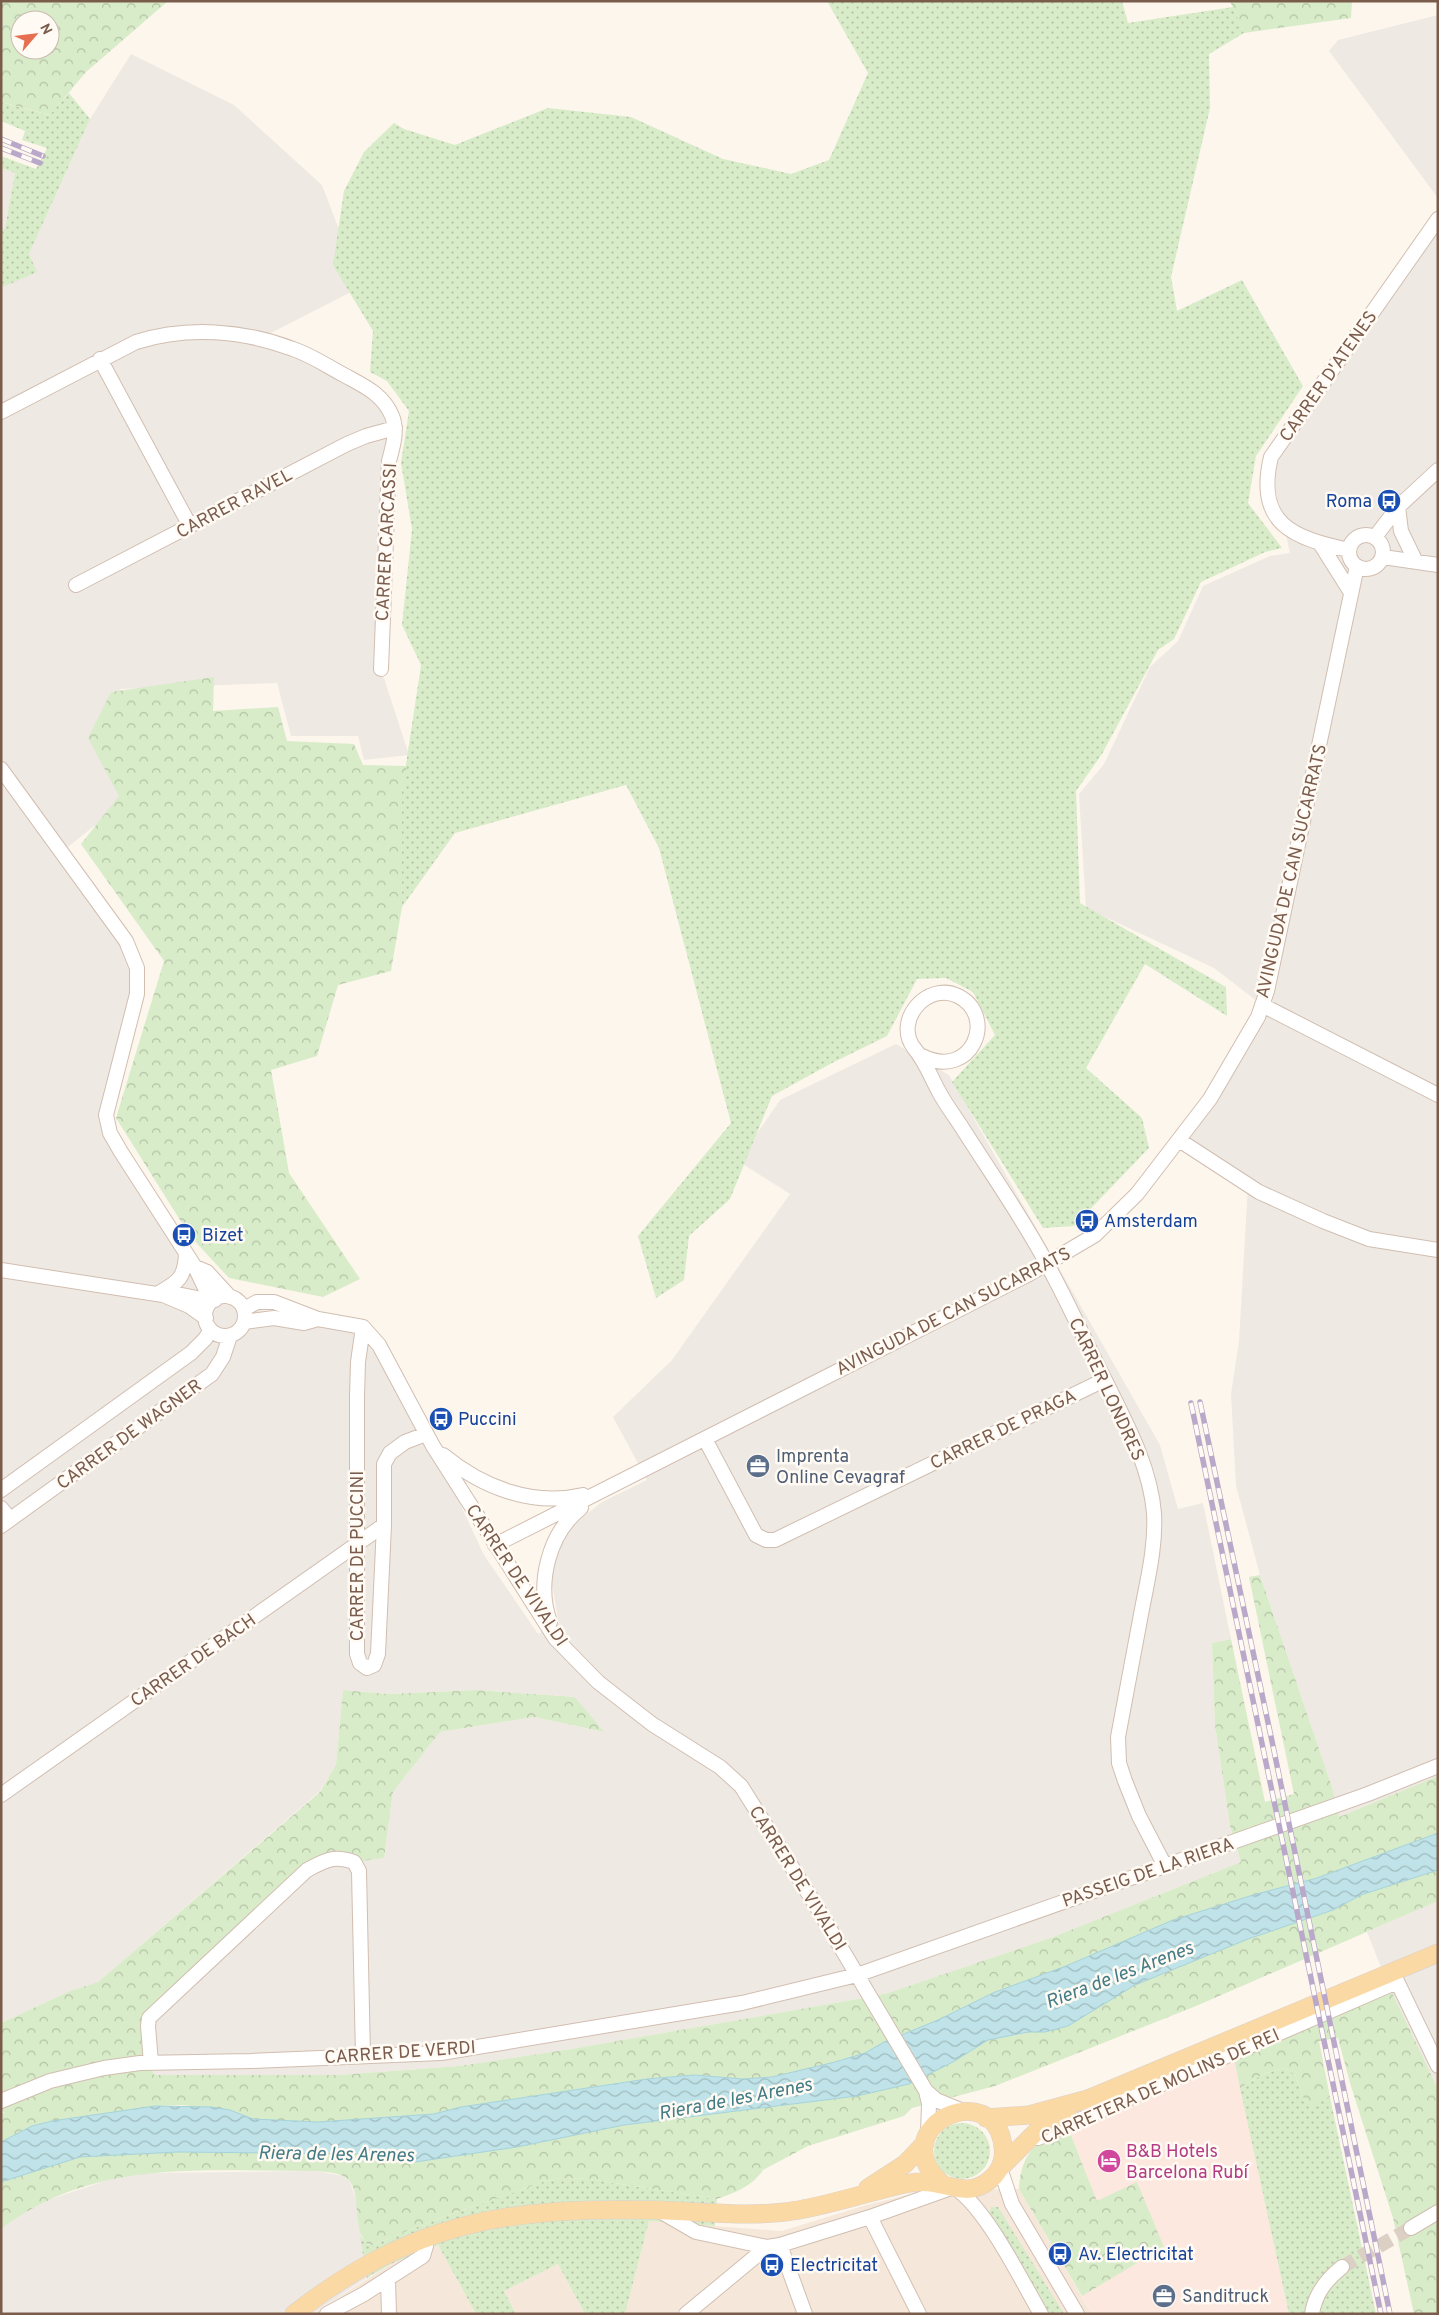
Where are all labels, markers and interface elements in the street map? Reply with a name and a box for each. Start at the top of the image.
north arrow [10,10,60,60]
text: N [35,21,55,38]
street label: CARRER D'ATENES [1275,307,1383,447]
street label: CARRER CARCASSI [372,462,403,622]
street label: CARRER RAVEL [173,464,297,545]
bus stop icon: Roma [1376,488,1402,514]
place label: Roma [1326,491,1372,514]
street label: AVINGUDA DE CAN SUCARRATS [1252,742,1333,1001]
bus stop icon: Amsterdam [1074,1208,1100,1234]
place label: Amsterdam [1104,1211,1198,1234]
bus stop icon: Bizet [171,1222,197,1248]
place label: Bizet [202,1225,244,1248]
street label: AVINGUDA DE CAN SUCARRATS [832,1243,1075,1382]
street label: CARRER LONDRES [1062,1314,1149,1465]
street label: CARRER DE WAGNER [53,1375,207,1496]
street label: CARRER DE PRAGA [927,1385,1080,1476]
bus stop icon: Puccini [428,1406,454,1432]
place label: Puccini [458,1409,517,1432]
place label: Imprenta Online Cevagraf [776,1446,905,1490]
office icon: Imprenta Online Cevagraf [745,1453,771,1479]
street label: CARRER DE PUCCINI [347,1471,370,1641]
street label: CARRER DE VIVALDI [460,1500,572,1651]
street label: CARRER DE BACH [127,1609,261,1713]
street label: CARRER DE VIVALDI [743,1802,851,1956]
street label: PASSEIG DE LA RIERA [1060,1833,1237,1914]
water label: Riera de les Arenes [1042,1937,1197,2015]
street label: CARRETERA DE MOLINS DE REI [1038,2024,1283,2150]
street label: CARRER DE VERDI [324,2037,477,2070]
water label: Riera de les Arenes [656,2073,815,2127]
place label: B&B Hotels Barcelona Rubí [1126,2141,1250,2185]
water label: Riera de les Arenes [258,2142,415,2168]
hotel icon: B&B Hotels Barcelona Rubí [1096,2148,1122,2174]
bus stop icon: Av. Electricitat [1047,2241,1073,2267]
place label: Av. Electricitat [1078,2244,1194,2267]
bus stop icon: Electricitat [759,2252,785,2278]
place label: Electricitat [790,2255,878,2278]
office icon: Sanditruck [1151,2283,1177,2309]
place label: Sanditruck [1182,2286,1269,2309]

